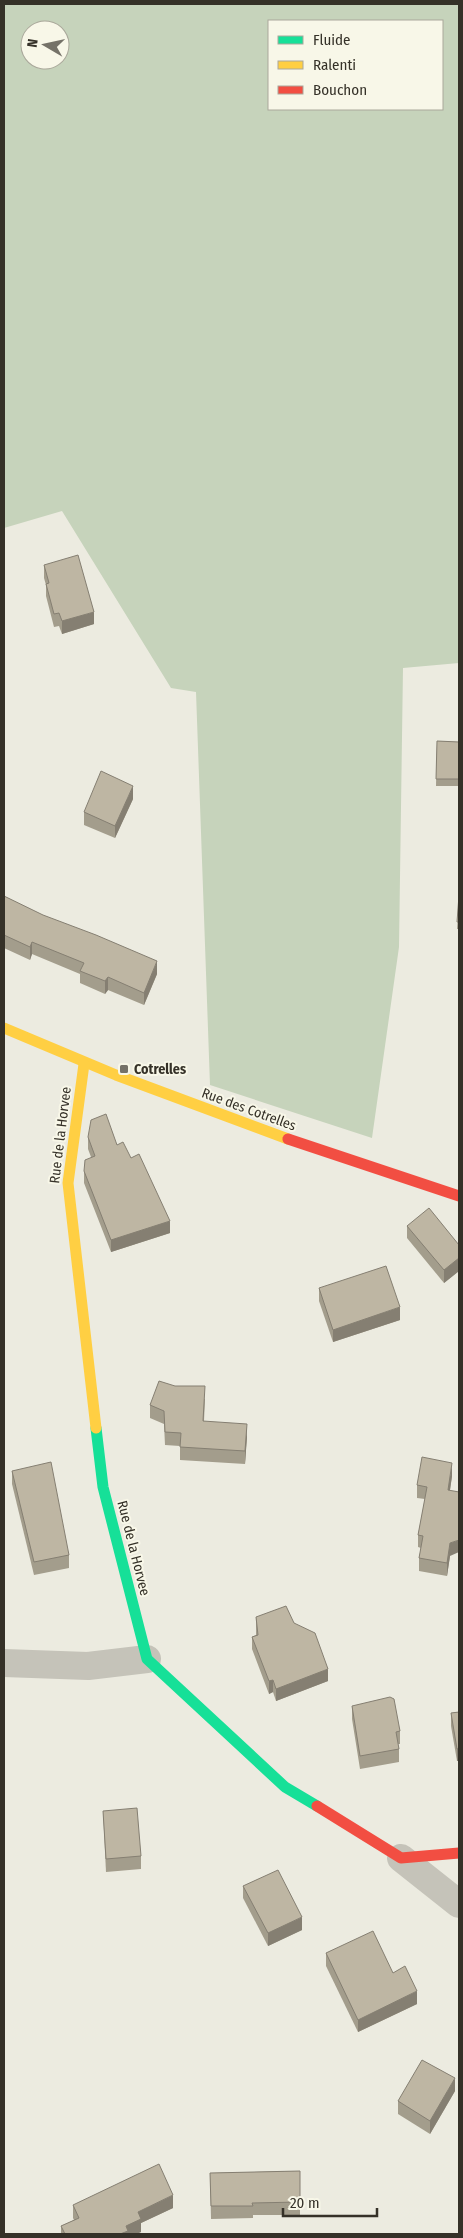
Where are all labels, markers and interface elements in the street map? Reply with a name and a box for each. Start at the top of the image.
north arrow [20,20,70,70]
legend [268,20,443,110]
text: Fluide [313,31,350,49]
text: N [24,38,42,49]
text: Ralenti [313,56,356,74]
text: Bouchon [313,81,367,99]
place label: Cotrelles [134,1061,186,1078]
marker: Cotrelles [118,1063,130,1075]
street label: Rue des Cotrelles [199,1085,298,1134]
street label: Rue de la Horvee [46,1086,75,1184]
street label: Rue de la Horvee [113,1499,154,1598]
scale bar [283,2186,377,2218]
text: 20 m [290,2194,320,2212]

